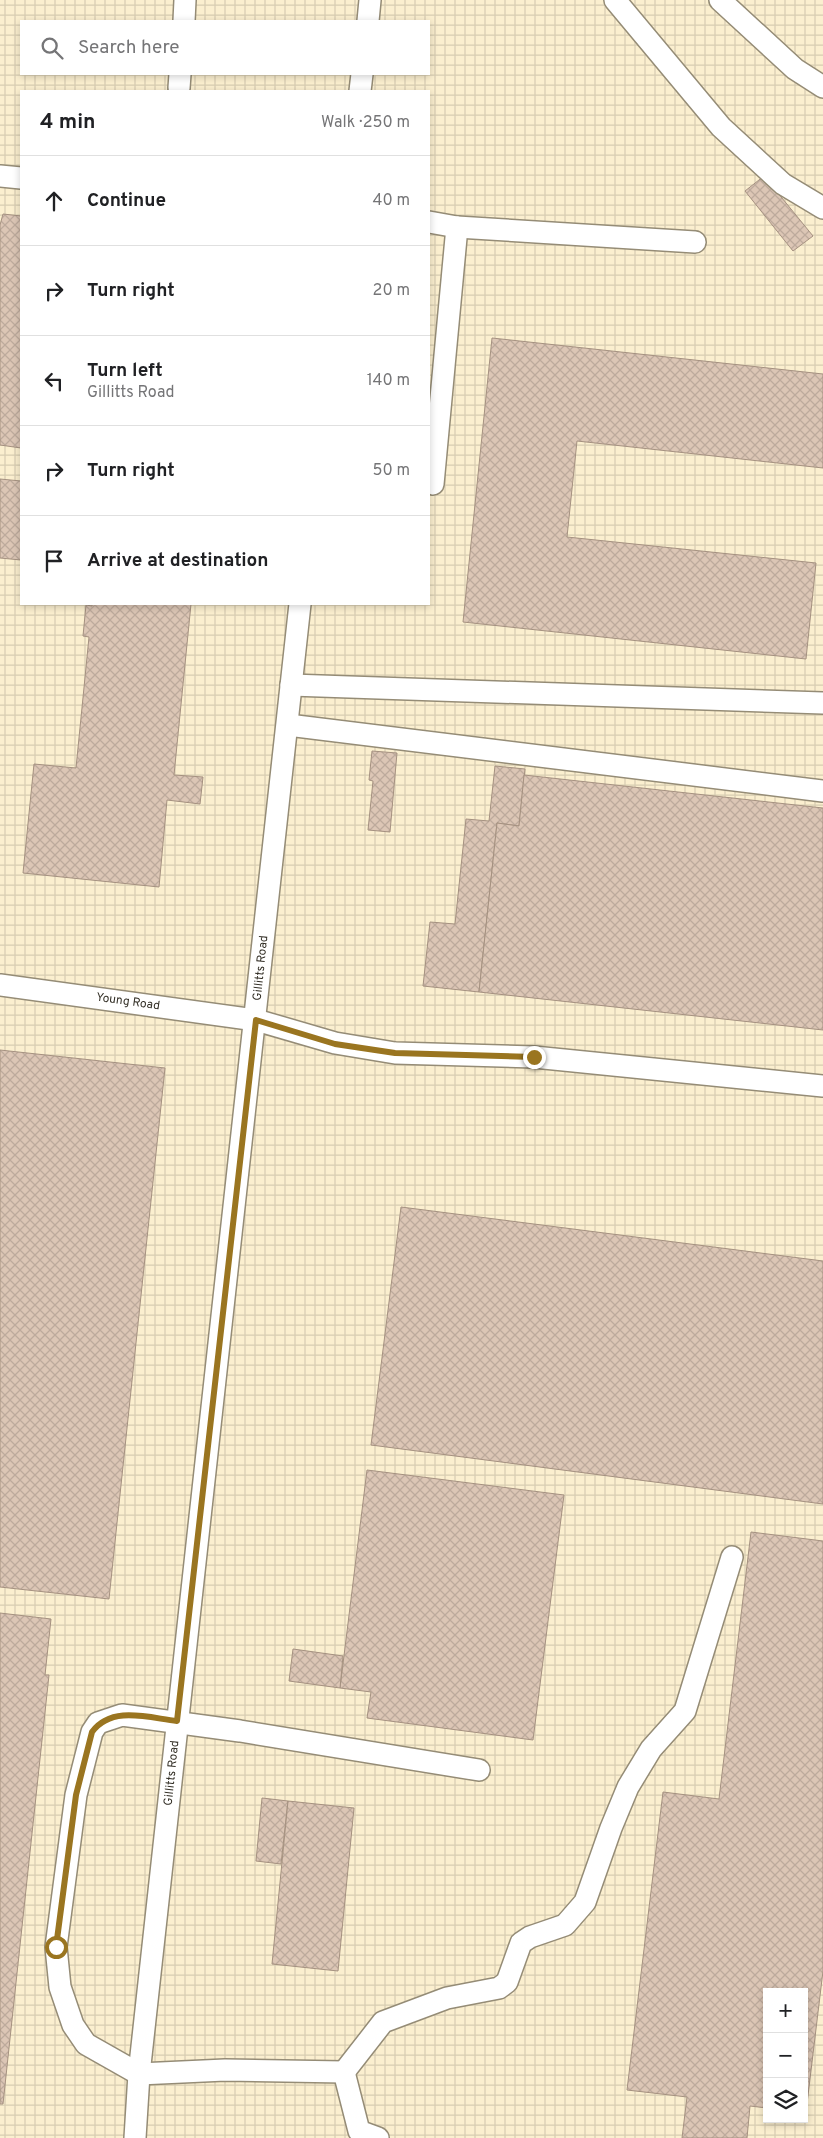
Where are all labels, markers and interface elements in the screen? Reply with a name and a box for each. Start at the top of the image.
search box [20,20,430,75]
icon: search [38,34,66,62]
text: Search here [78,36,180,60]
text: 4 min [40,109,96,136]
text: Walk · 250 m [321,113,410,133]
icon: ahead [40,187,68,215]
text: Continue [87,189,166,213]
text: 40 m [372,191,410,211]
icon: right [40,277,68,305]
text: Turn right [87,279,175,303]
text: 20 m [373,281,410,301]
text: Turn left [87,359,163,383]
icon: left [40,367,68,395]
text: 140 m [367,371,410,391]
text: Gillitts Road [87,383,175,403]
icon: right [40,457,68,485]
text: Turn right [87,459,175,483]
text: 50 m [373,461,410,481]
icon: arrive [40,547,68,575]
text: Arrive at destination [87,549,268,573]
street label: Gillitts Road [250,935,272,1001]
street label: Young Road [95,990,161,1014]
route end [523,1046,546,1069]
street label: Gillitts Road [161,1740,183,1806]
route start [45,1936,68,1959]
map controls [763,1988,808,2123]
button: + [763,1988,808,2033]
button: − [763,2033,808,2078]
button: layers [763,2078,808,2123]

